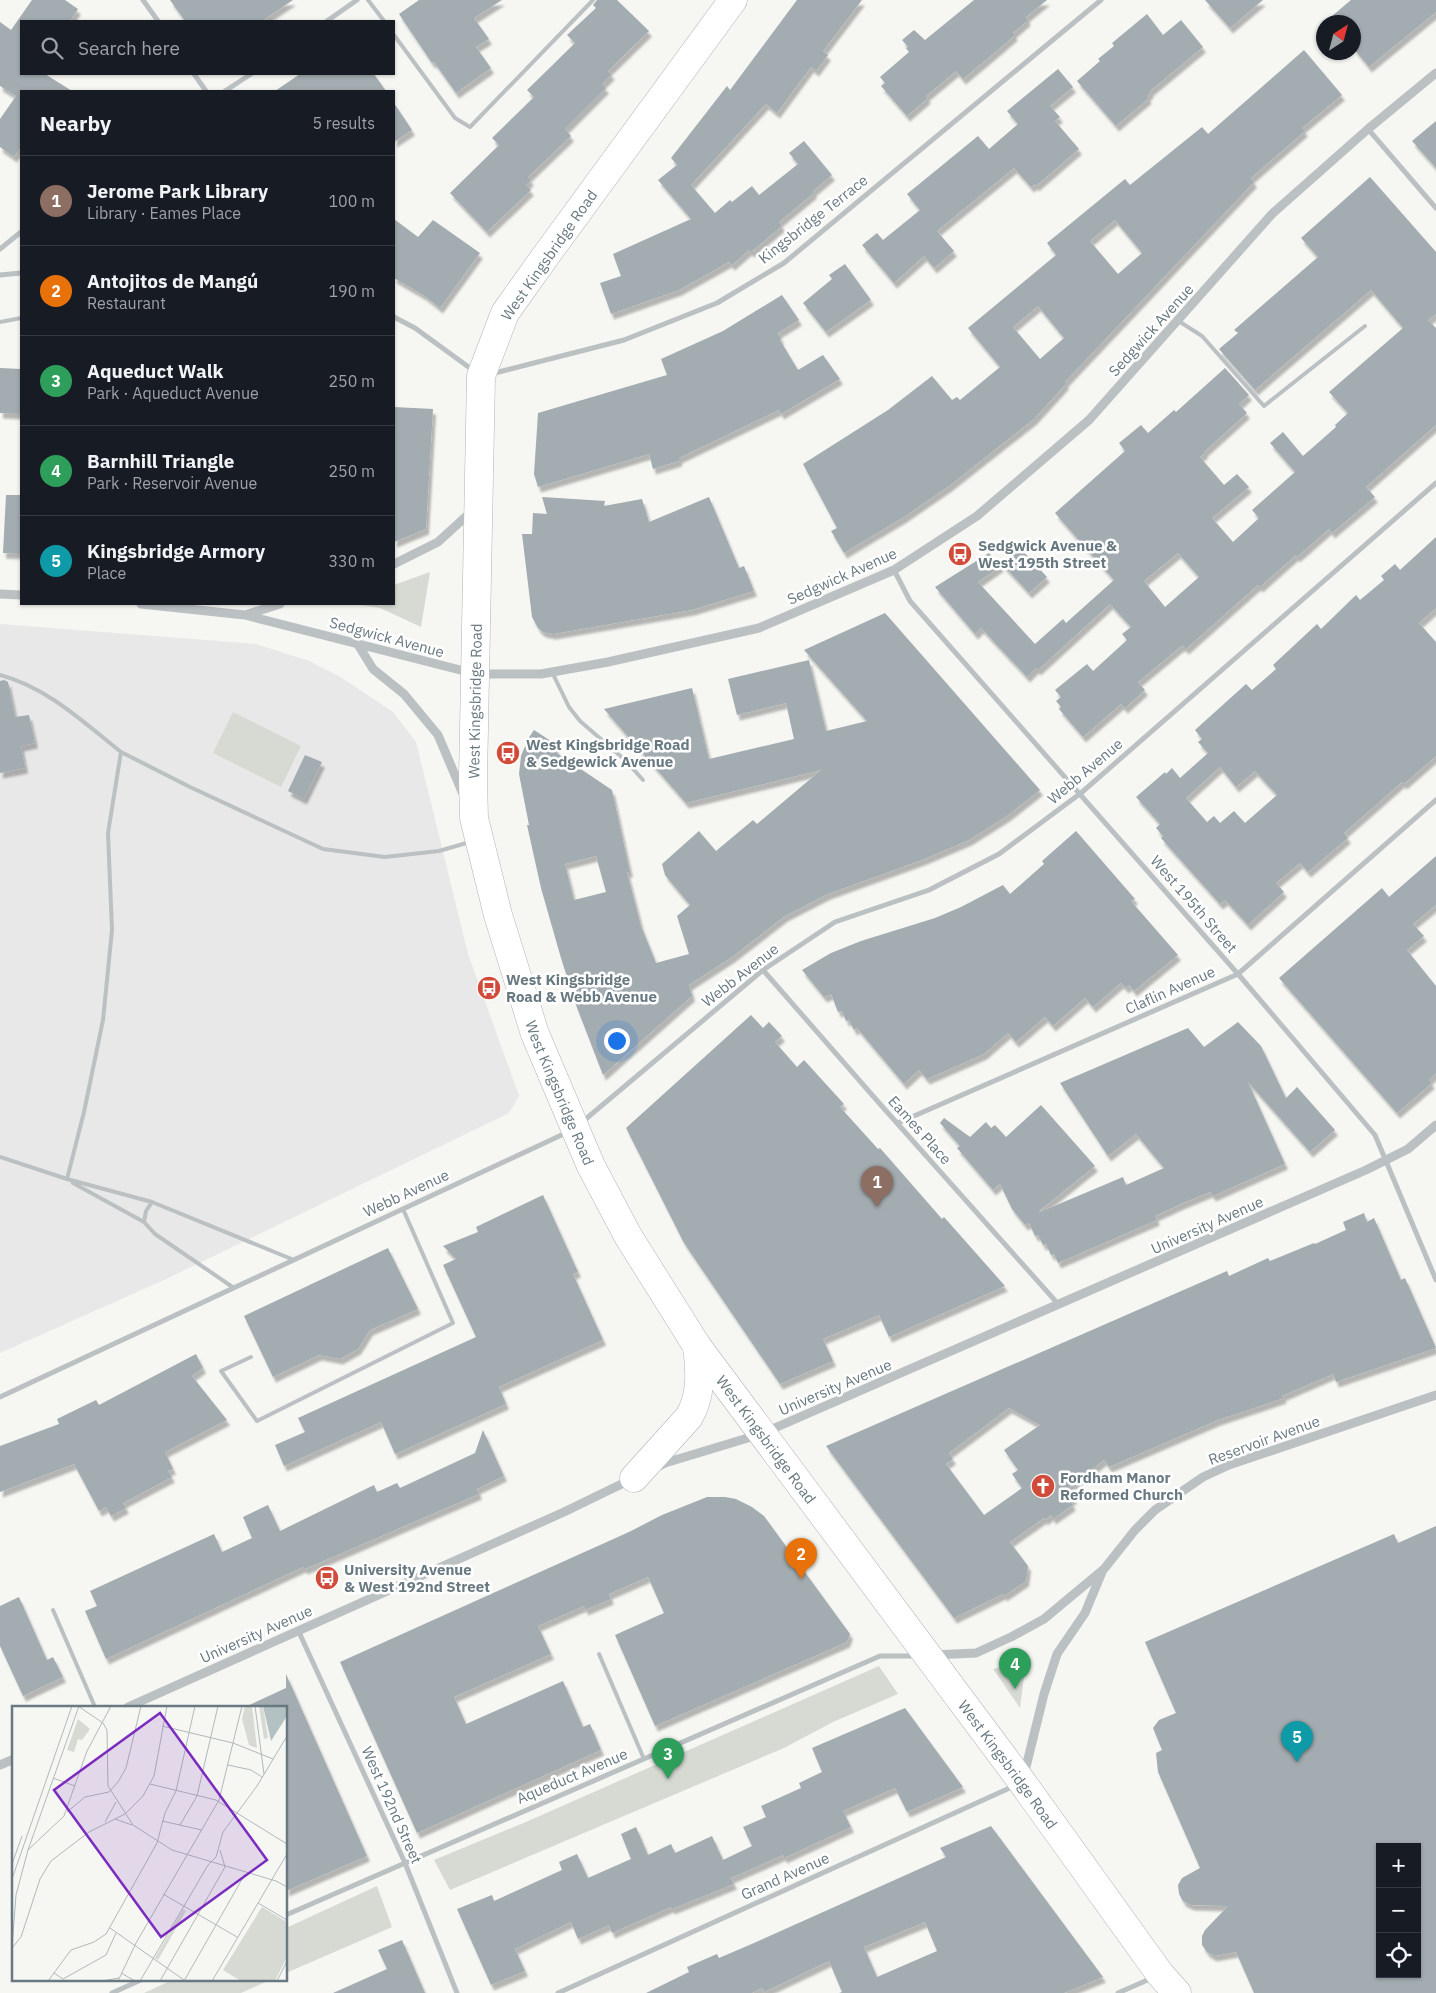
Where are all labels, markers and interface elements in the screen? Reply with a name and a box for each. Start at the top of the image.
north arrow [1316,15,1361,60]
search box [20,20,395,75]
icon: search [38,34,66,62]
text: Search here [78,36,180,60]
text: Nearby [40,109,111,137]
text: 5 results [312,113,375,133]
street label: Kingsbridge Terrace [754,170,872,268]
text: Jerome Park Library [87,179,268,203]
street label: West Kingsbridge Road [497,186,601,324]
text: 1 [51,191,61,211]
text: 100 m [328,191,375,211]
text: Library · Eames Place [87,203,241,223]
text: Antojitos de Mangú [87,269,258,293]
street label: Sedgwick Avenue [1104,280,1198,380]
text: 2 [51,281,61,301]
text: 190 m [328,281,375,301]
text: Restaurant [87,293,166,313]
text: Aqueduct Walk [87,359,223,383]
text: 3 [51,371,61,391]
text: 250 m [328,371,375,391]
text: Park · Aqueduct Avenue [87,383,259,403]
text: Barnhill Triangle [87,449,235,473]
text: 4 [51,461,61,481]
text: 250 m [328,461,375,481]
text: Park · Reservoir Avenue [87,473,257,493]
place label: Sedgwick Avenue & West 195th Street [978,536,1117,572]
text: Kingsbridge Armory [87,539,265,563]
bus stop icon: Sedgwick Avenue & West 195th Street [947,541,973,567]
street label: Sedgwick Avenue [784,543,900,609]
text: 5 [51,551,61,571]
text: 330 m [328,551,375,571]
text: Place [87,563,126,583]
street label: Sedgwick Avenue [328,613,446,661]
street label: West Kingsbridge Road [464,623,486,779]
street label: Webb Avenue [1043,734,1127,808]
place label: West Kingsbridge Road & Sedgewick Avenue [526,735,690,771]
bus stop icon: West Kingsbridge Road & Sedgewick Avenue [495,740,521,766]
street label: West 195th Street [1147,851,1241,957]
street label: Webb Avenue [698,939,782,1011]
street label: Claflin Avenue [1122,962,1218,1018]
place label: West Kingsbridge Road & Webb Avenue [506,970,657,1006]
bus stop icon: West Kingsbridge Road & Webb Avenue [476,975,502,1001]
street label: West Kingsbridge Road [522,1018,599,1168]
your location [604,1028,630,1054]
street label: Eames Place [884,1092,956,1168]
street label: Webb Avenue [360,1165,452,1221]
pin: 1 [861,1166,893,1207]
street label: University Avenue [1148,1192,1266,1258]
street label: University Avenue [776,1355,894,1419]
street label: West Kingsbridge Road [712,1371,821,1507]
street label: Reservoir Avenue [1206,1411,1322,1469]
place label: Fordham Manor Reformed Church [1060,1468,1183,1504]
church icon: Fordham Manor Reformed Church [1030,1473,1056,1499]
pin: 2 [785,1538,817,1579]
place label: University Avenue & West 192nd Street [344,1560,490,1596]
bus stop icon: University Avenue & West 192nd Street [314,1565,340,1591]
street label: University Avenue [197,1601,315,1667]
pin: 4 [999,1648,1031,1689]
street label: West Kingsbridge Road [955,1696,1062,1832]
inset map [12,1706,288,1980]
pin: 5 [1281,1721,1313,1762]
pin: 3 [652,1738,684,1779]
street label: West 192nd Street [358,1743,426,1867]
street label: Aqueduct Avenue [514,1744,630,1808]
map controls [1376,1843,1421,1978]
button: + [1376,1843,1421,1888]
street label: Grand Avenue [738,1848,832,1904]
button: − [1376,1888,1421,1933]
button: locate [1376,1933,1421,1978]

